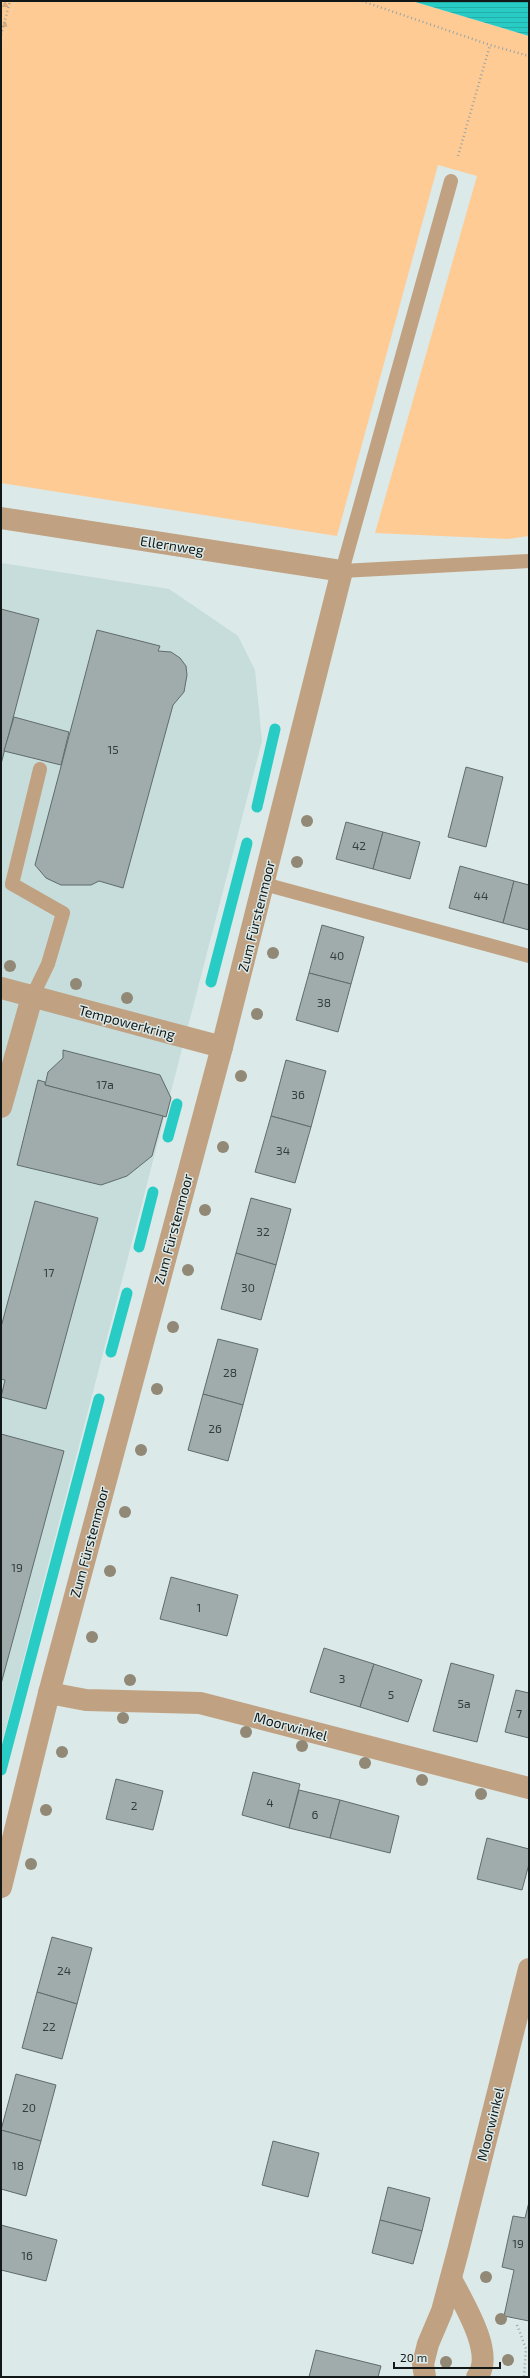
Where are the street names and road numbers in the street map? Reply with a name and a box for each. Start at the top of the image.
street label: Ellernweg [139,532,205,558]
street label: Zum Fürstenmoor [234,858,278,973]
street label: Tempowerkring [77,1001,177,1043]
street label: Zum Fürstenmoor [150,1171,196,1286]
street label: Zum Fürstenmoor [66,1484,112,1599]
street label: Moorwinkel [252,1708,330,1744]
street label: Moorwinkel [473,2084,508,2163]

